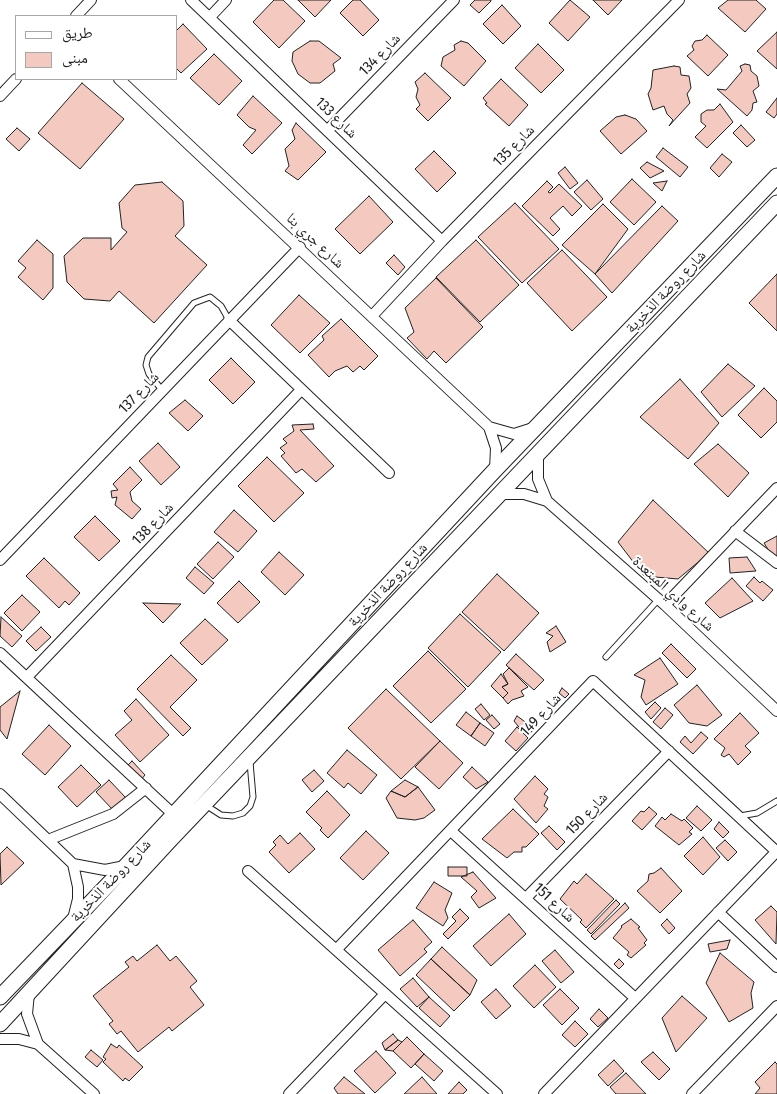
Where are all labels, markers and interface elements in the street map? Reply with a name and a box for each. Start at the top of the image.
legend [15,15,178,80]
text: طريق [62,24,93,42]
street label: شارع 134 [356,30,404,80]
text: مبنى [62,49,88,67]
street label: شارع 133 [311,94,361,142]
street label: شارع 135 [489,121,539,171]
street label: شارع جري بنا [282,210,348,272]
street label: شارع روضة الذخرية [622,247,710,337]
street label: شارع 137 [115,369,163,417]
street label: شارع 138 [128,499,178,549]
street label: شارع روضة الذخرية [344,539,432,631]
street label: شارع وادي المبتعدة [628,553,718,635]
street label: شارع 149 [517,690,565,740]
street label: شارع 150 [562,789,612,839]
street label: شارع روضة الذخرية [67,836,155,926]
street label: شارع 151 [530,879,578,927]

